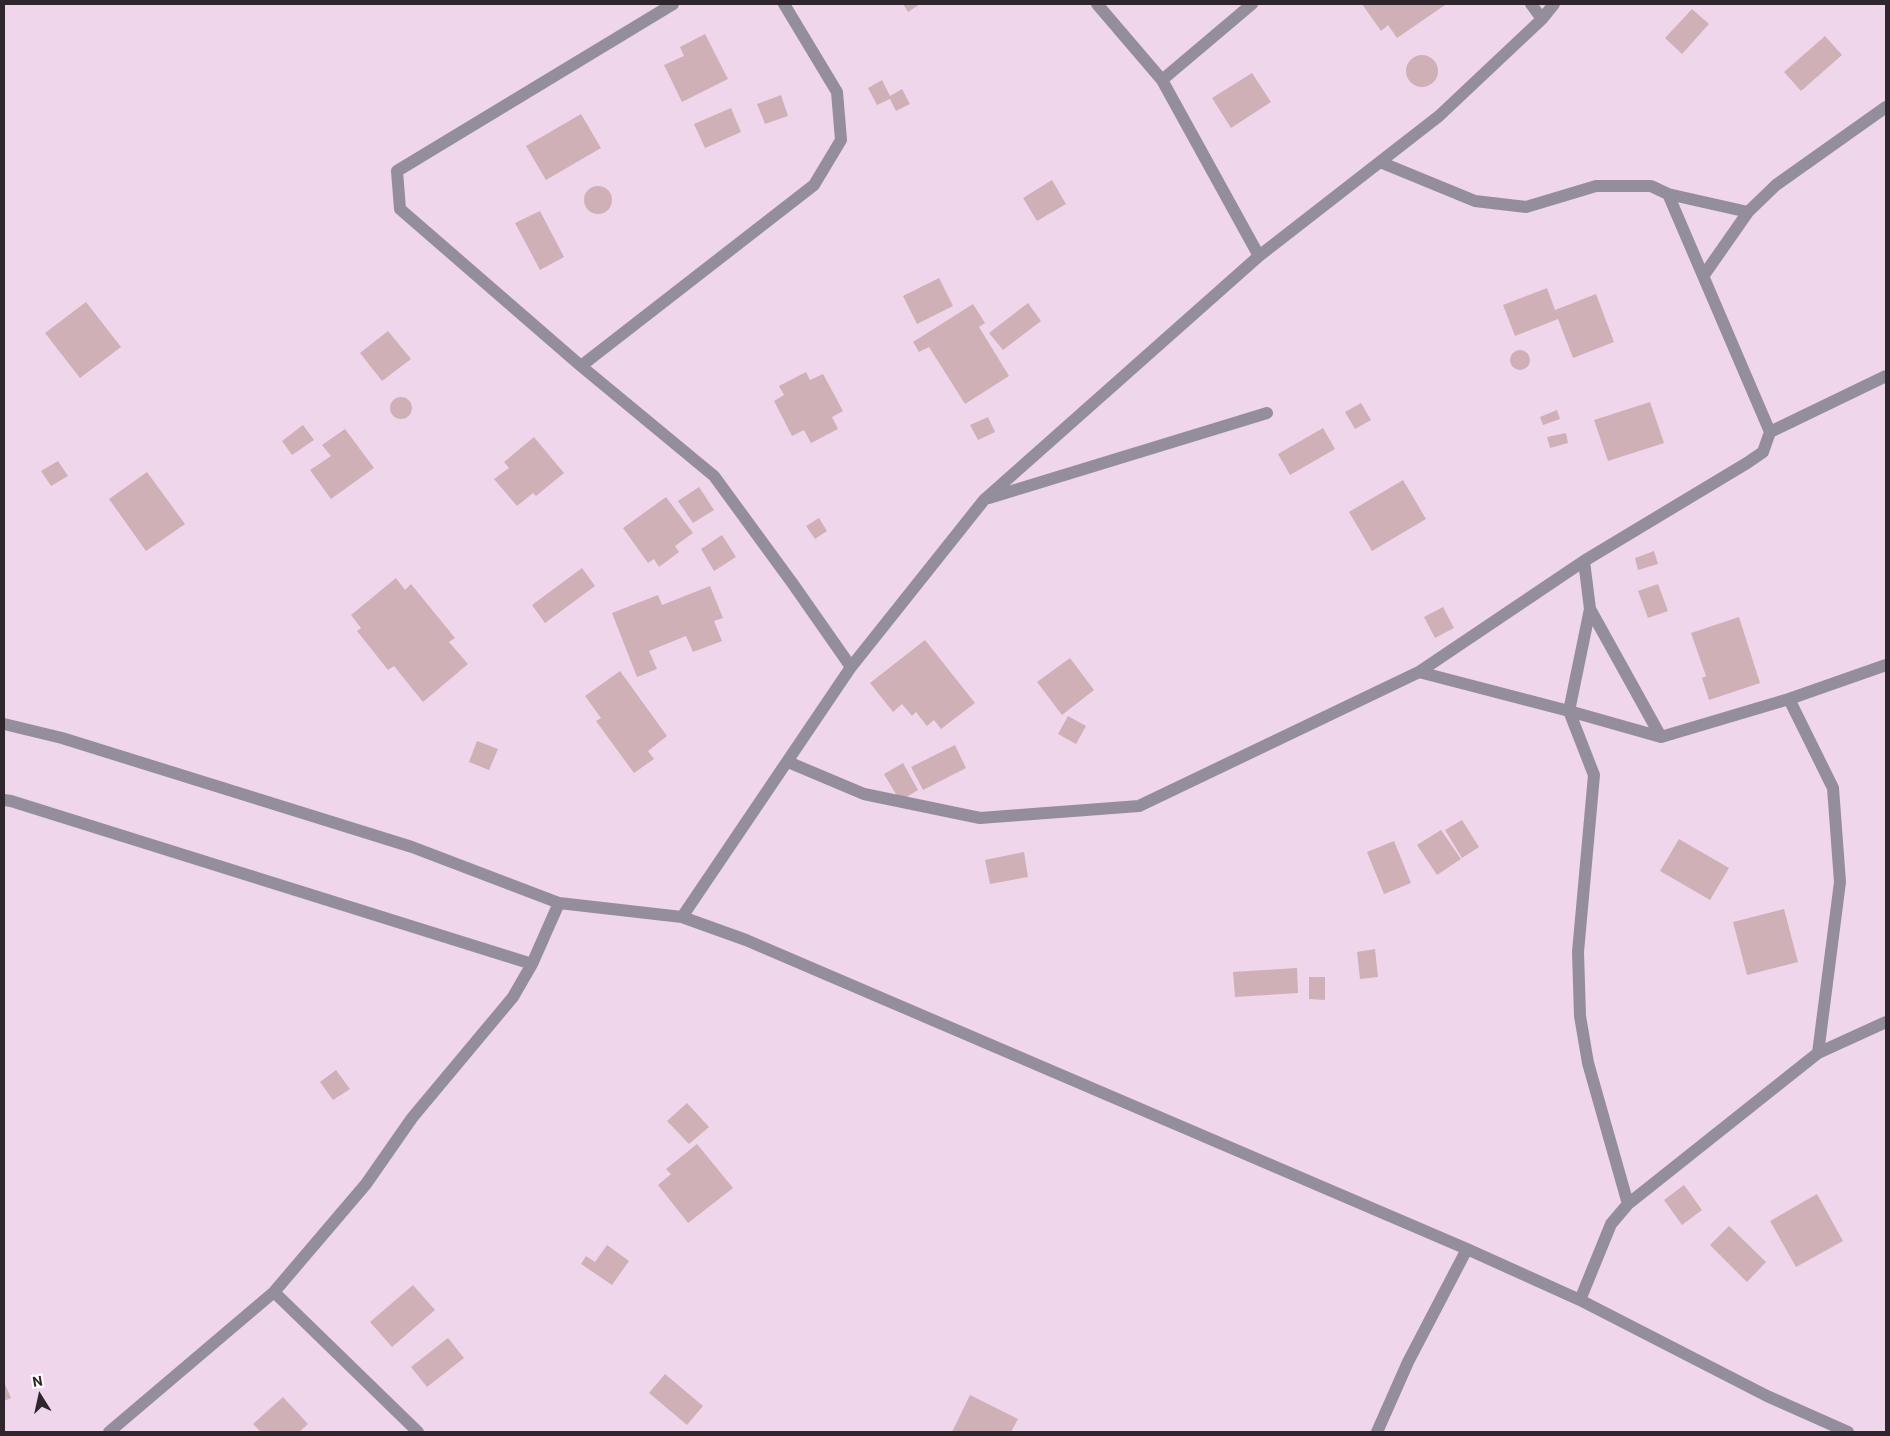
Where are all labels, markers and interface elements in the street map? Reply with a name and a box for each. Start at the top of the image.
north arrow [15,1371,65,1421]
text: N [31,1372,44,1390]

